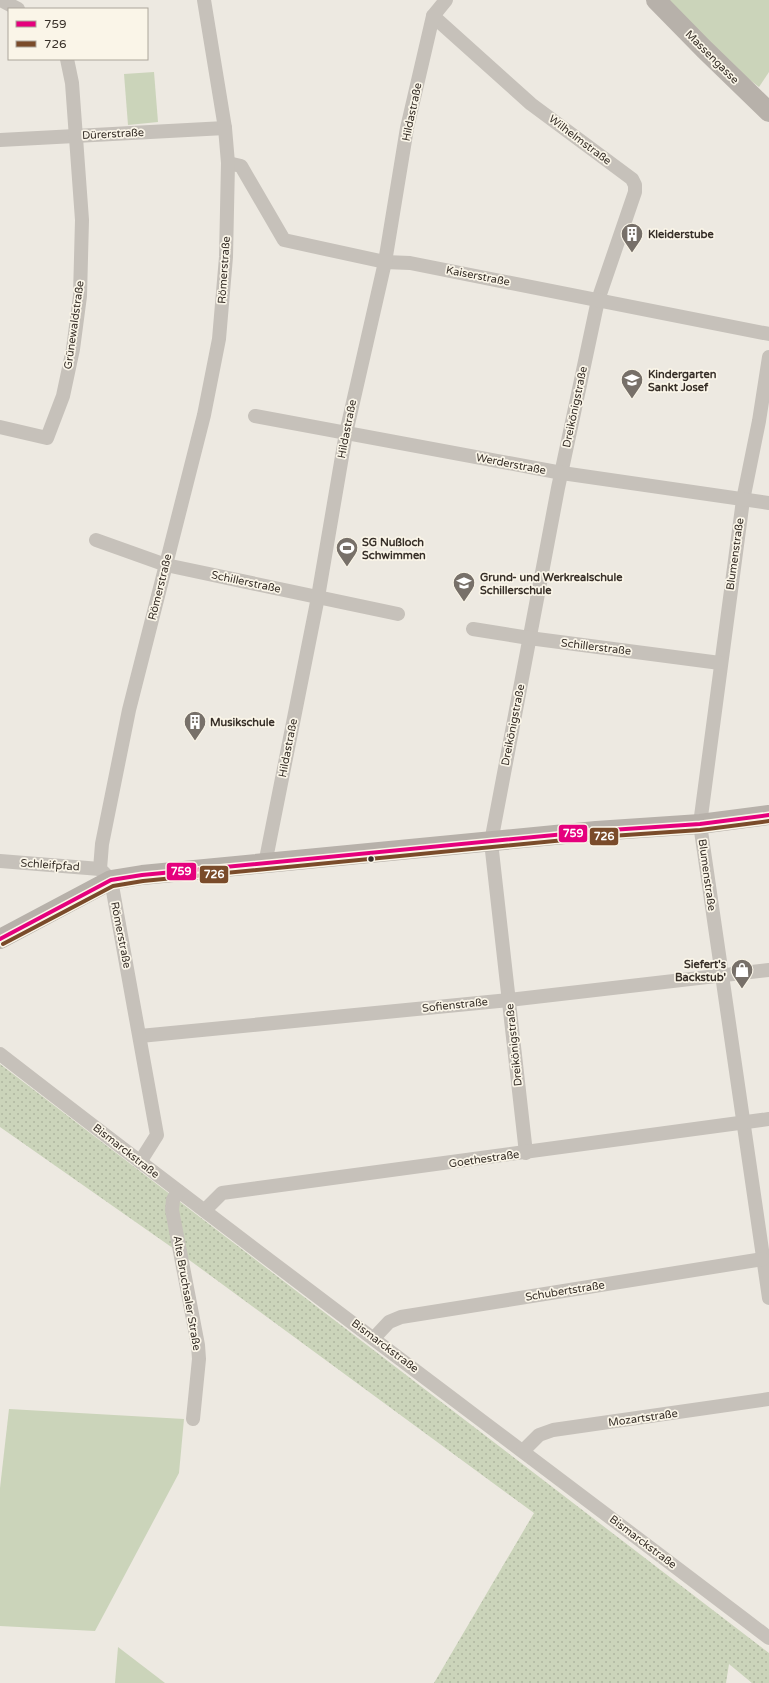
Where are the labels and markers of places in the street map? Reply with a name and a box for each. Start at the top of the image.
building icon: Kleiderstube [619,221,645,254]
place label: Kleiderstube [648,228,715,241]
school or university icon: Kindergarten Sankt Josef [619,367,645,400]
place label: Kindergarten Sankt Josef [648,368,717,394]
sports icon: SG Nußloch Schwimmen [334,535,360,568]
place label: SG Nußloch Schwimmen [362,536,426,562]
school or university icon: Grund- und Werkrealschule Schillerschule [451,570,477,603]
place label: Grund- und Werkrealschule Schillerschule [480,571,623,597]
building icon: Musikschule [182,709,208,742]
place label: Musikschule [210,716,275,729]
unlabelled marker [366,854,376,864]
shop icon: Siefert's Backstub' [729,957,755,990]
place label: Siefert's Backstub' [675,958,727,984]

